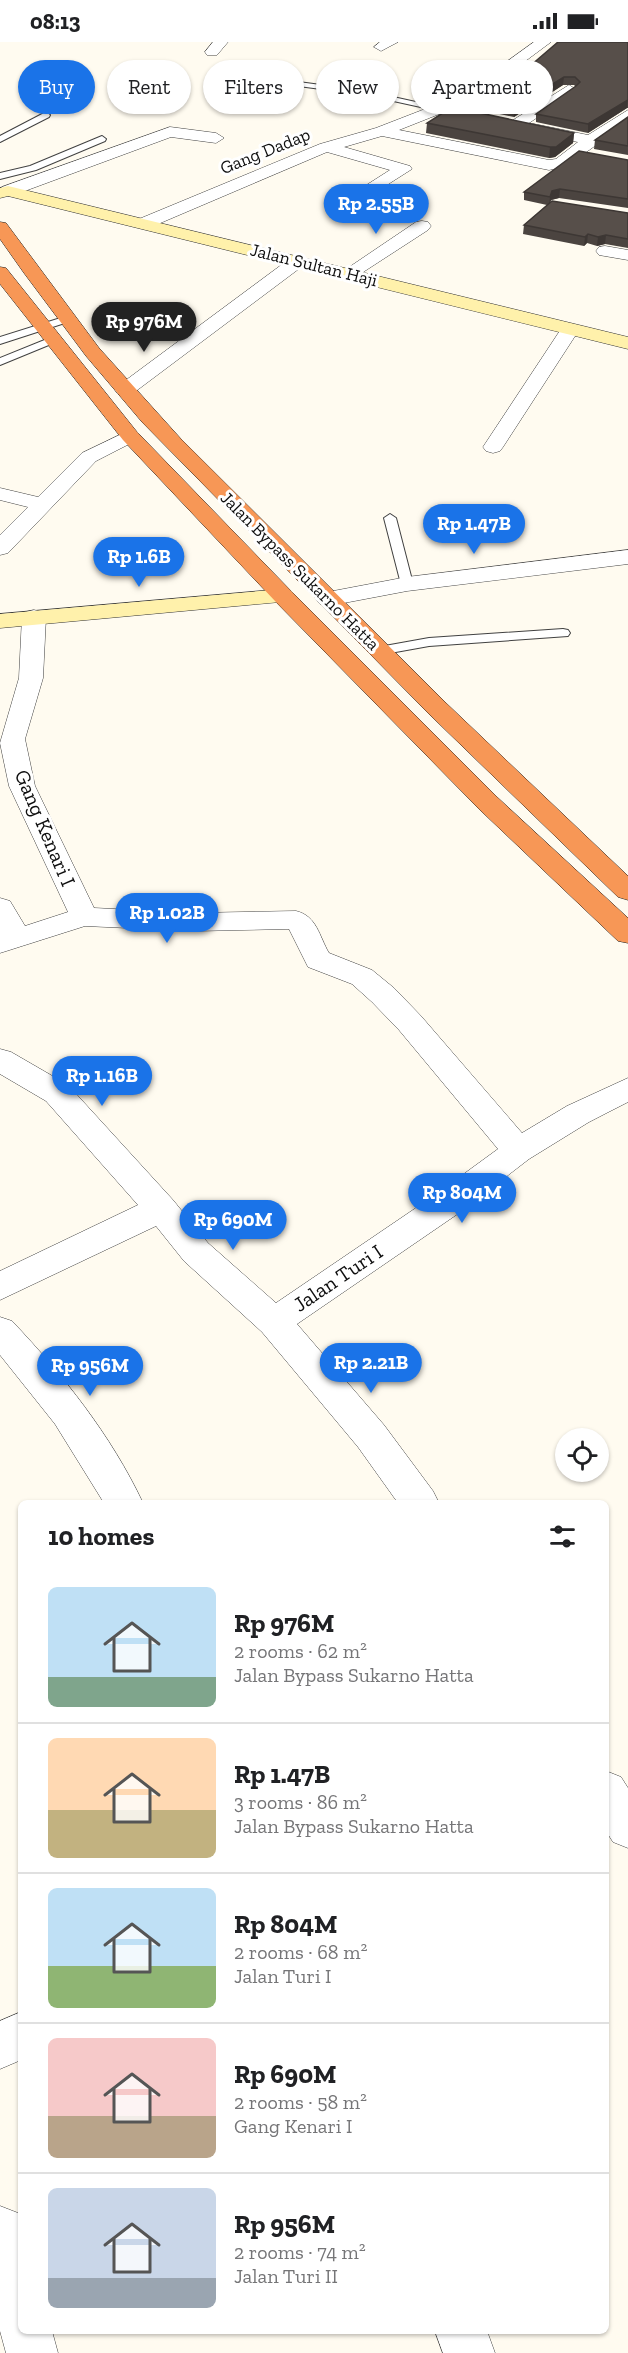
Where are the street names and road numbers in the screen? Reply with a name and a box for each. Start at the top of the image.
street label: Gang Dadap [217,123,313,179]
street label: Jalan Sultan Haji [248,239,380,291]
street label: Jalan Bypass Sukarno Hatta [216,487,384,655]
street label: Gang Kenari I [10,766,81,890]
street label: Jalan Turi I [288,1239,387,1317]

